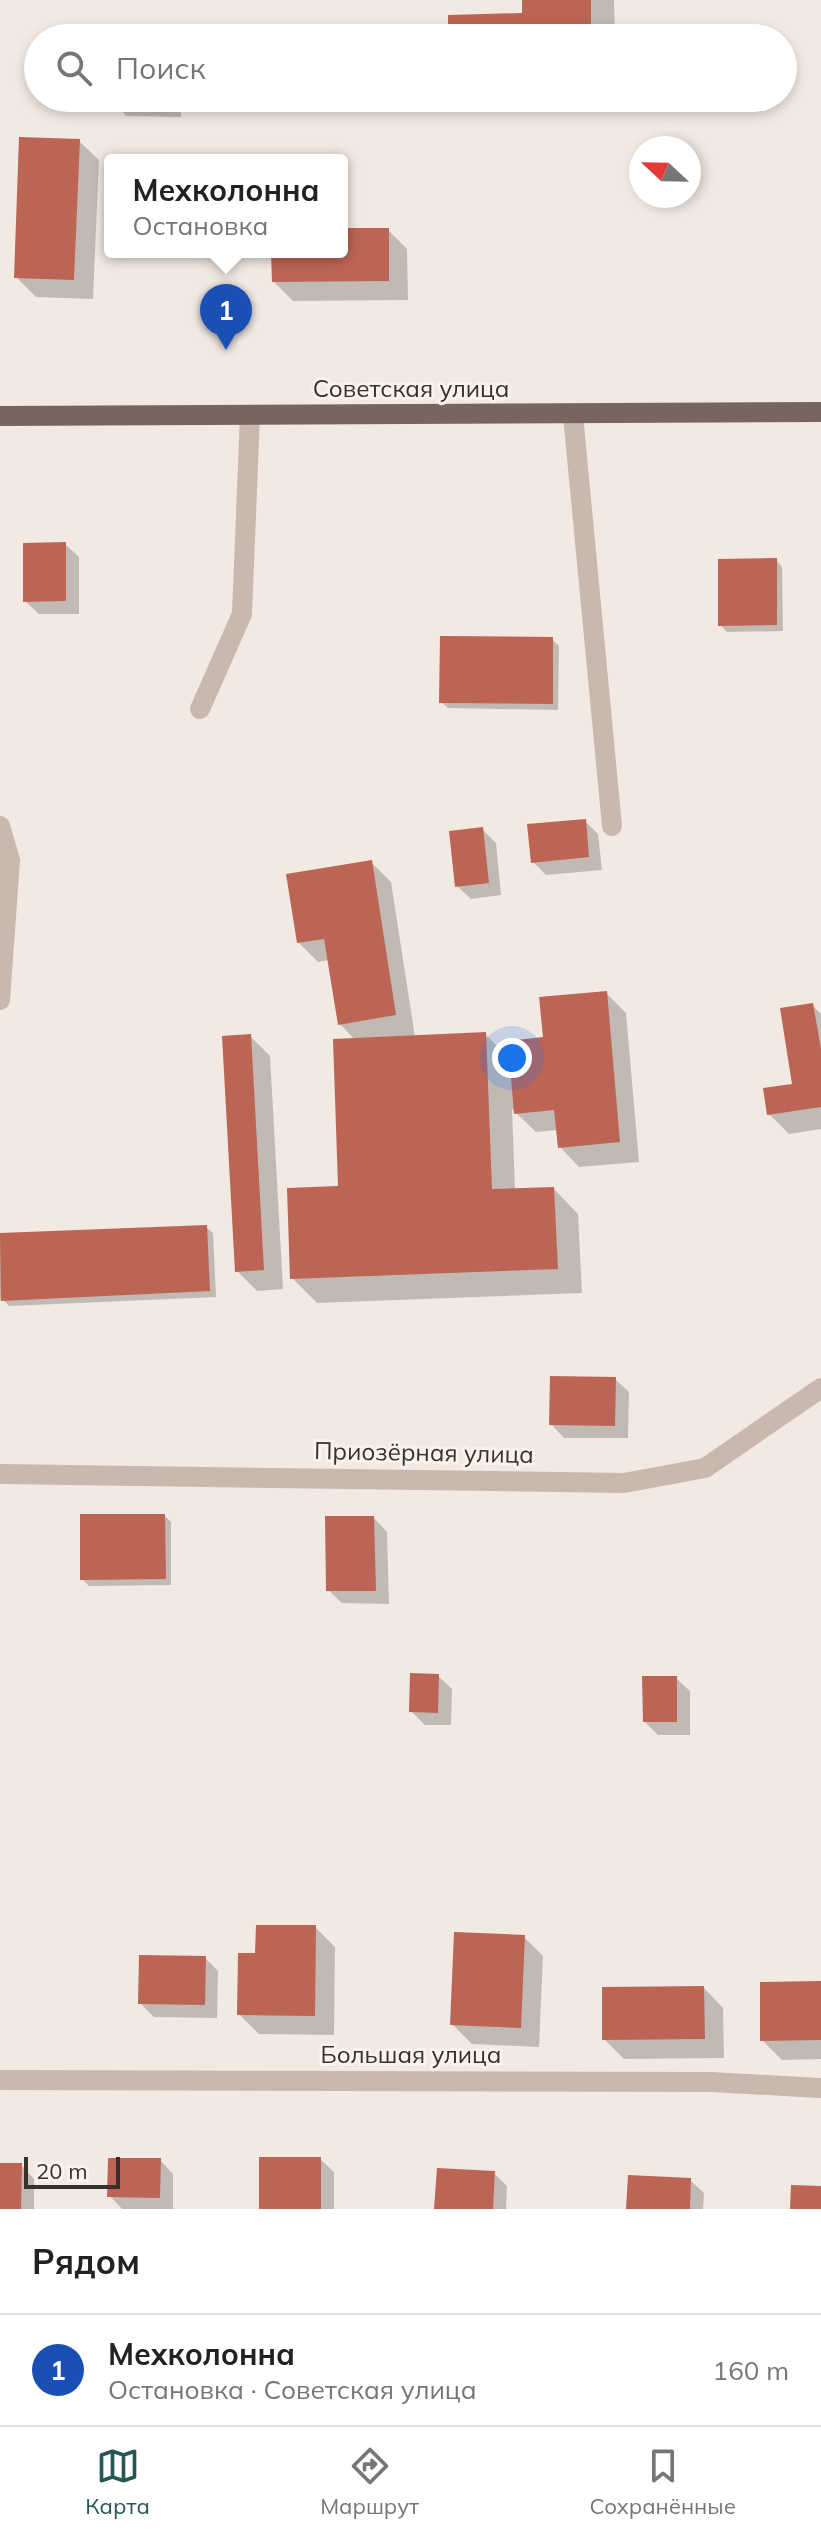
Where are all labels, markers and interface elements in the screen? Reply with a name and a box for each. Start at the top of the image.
search box [24,24,797,112]
icon: search [52,46,96,90]
text: Поиск [116,49,206,87]
north arrow [629,136,701,208]
popup [104,154,348,258]
text: Мехколонна [132,171,320,209]
text: Остановка [132,209,268,242]
pin: 1 [200,284,252,350]
street label: Советская улица [313,373,509,403]
your location [492,1038,532,1078]
street label: Приозёрная улица [314,1435,534,1469]
street label: Большая улица [321,2039,501,2069]
scale bar [24,2153,120,2189]
text: 20 m [36,2157,87,2185]
text: Рядом [32,2240,140,2283]
text: Мехколонна [108,2335,295,2373]
text: 1 [50,2354,66,2387]
text: 160 m [713,2354,789,2387]
text: Остановка · Советская улица [108,2373,477,2406]
tab: Карта [85,2444,150,2520]
tab: Маршрут [320,2444,419,2520]
tab: Сохранённые [589,2444,736,2520]

